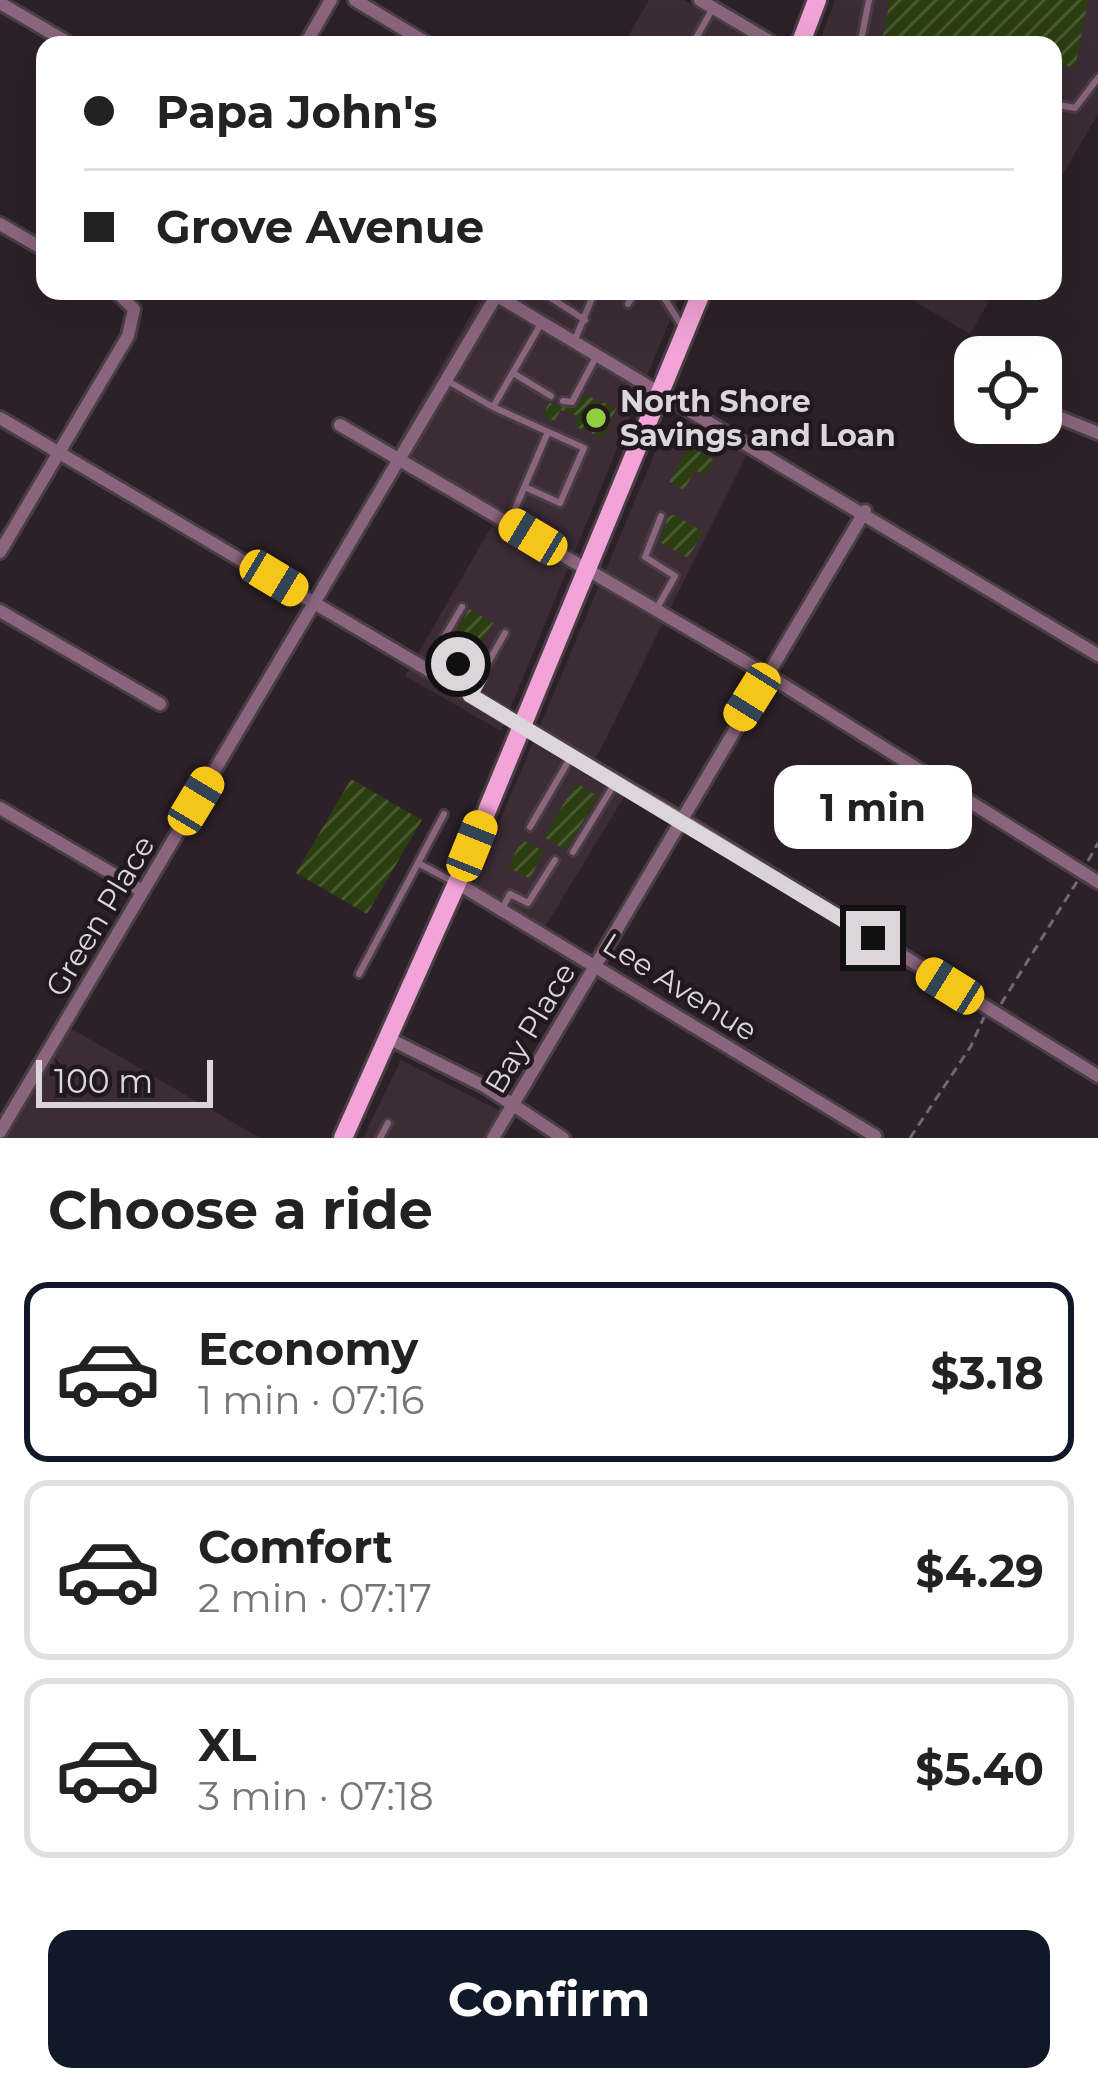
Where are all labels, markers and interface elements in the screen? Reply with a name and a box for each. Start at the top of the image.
text: Papa John's [156,84,437,139]
text: Grove Avenue [156,199,484,254]
map controls [954,336,1062,444]
button: locate [954,336,1062,444]
place label: North Shore Savings and Loan [620,383,896,454]
marker: North Shore Savings and Loan [583,405,609,431]
car [493,503,573,571]
car [234,544,314,612]
route start [431,637,485,691]
car [718,657,786,737]
car [162,761,230,841]
callout: 1 min [774,764,972,848]
text: 1 min [820,783,926,831]
car [442,806,502,886]
street label: Green Place [37,829,163,1003]
route end [846,911,900,965]
street label: Lee Avenue [596,925,764,1049]
car [910,952,990,1020]
street label: Bay Place [477,956,583,1100]
scale bar [36,1054,213,1107]
text: 100 m [54,1061,153,1101]
text: Choose a ride [48,1177,433,1243]
icon: car [54,1318,162,1426]
text: Economy [198,1321,418,1376]
text: $3.18 [930,1345,1044,1400]
text: 1 min · 07:16 [198,1376,425,1424]
icon: car [54,1516,162,1624]
text: Comfort [198,1519,393,1574]
text: $4.29 [915,1543,1044,1598]
text: 2 min · 07:17 [198,1574,432,1622]
icon: car [54,1714,162,1822]
text: XL [198,1717,256,1772]
text: $5.40 [915,1741,1044,1796]
text: 3 min · 07:18 [198,1772,434,1820]
button: Confirm [48,1930,1050,2068]

